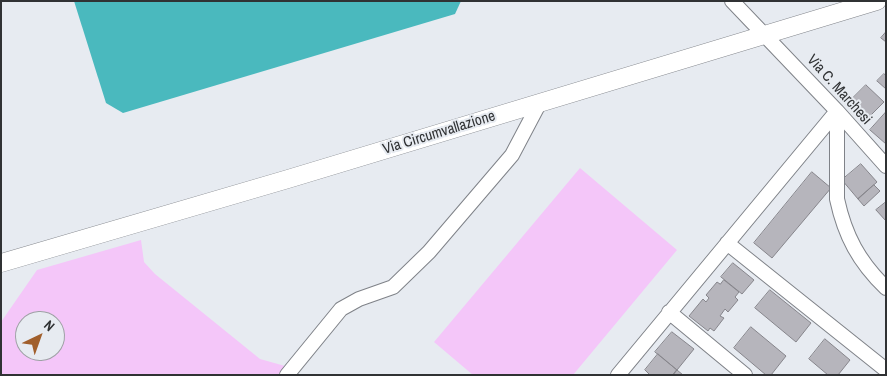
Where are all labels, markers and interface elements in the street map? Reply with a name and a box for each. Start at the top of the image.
street label: Via C. Marchesi [803,51,875,129]
street label: Via Circumvallazione [381,107,497,159]
north arrow [15,311,65,361]
text: N [40,316,58,335]

